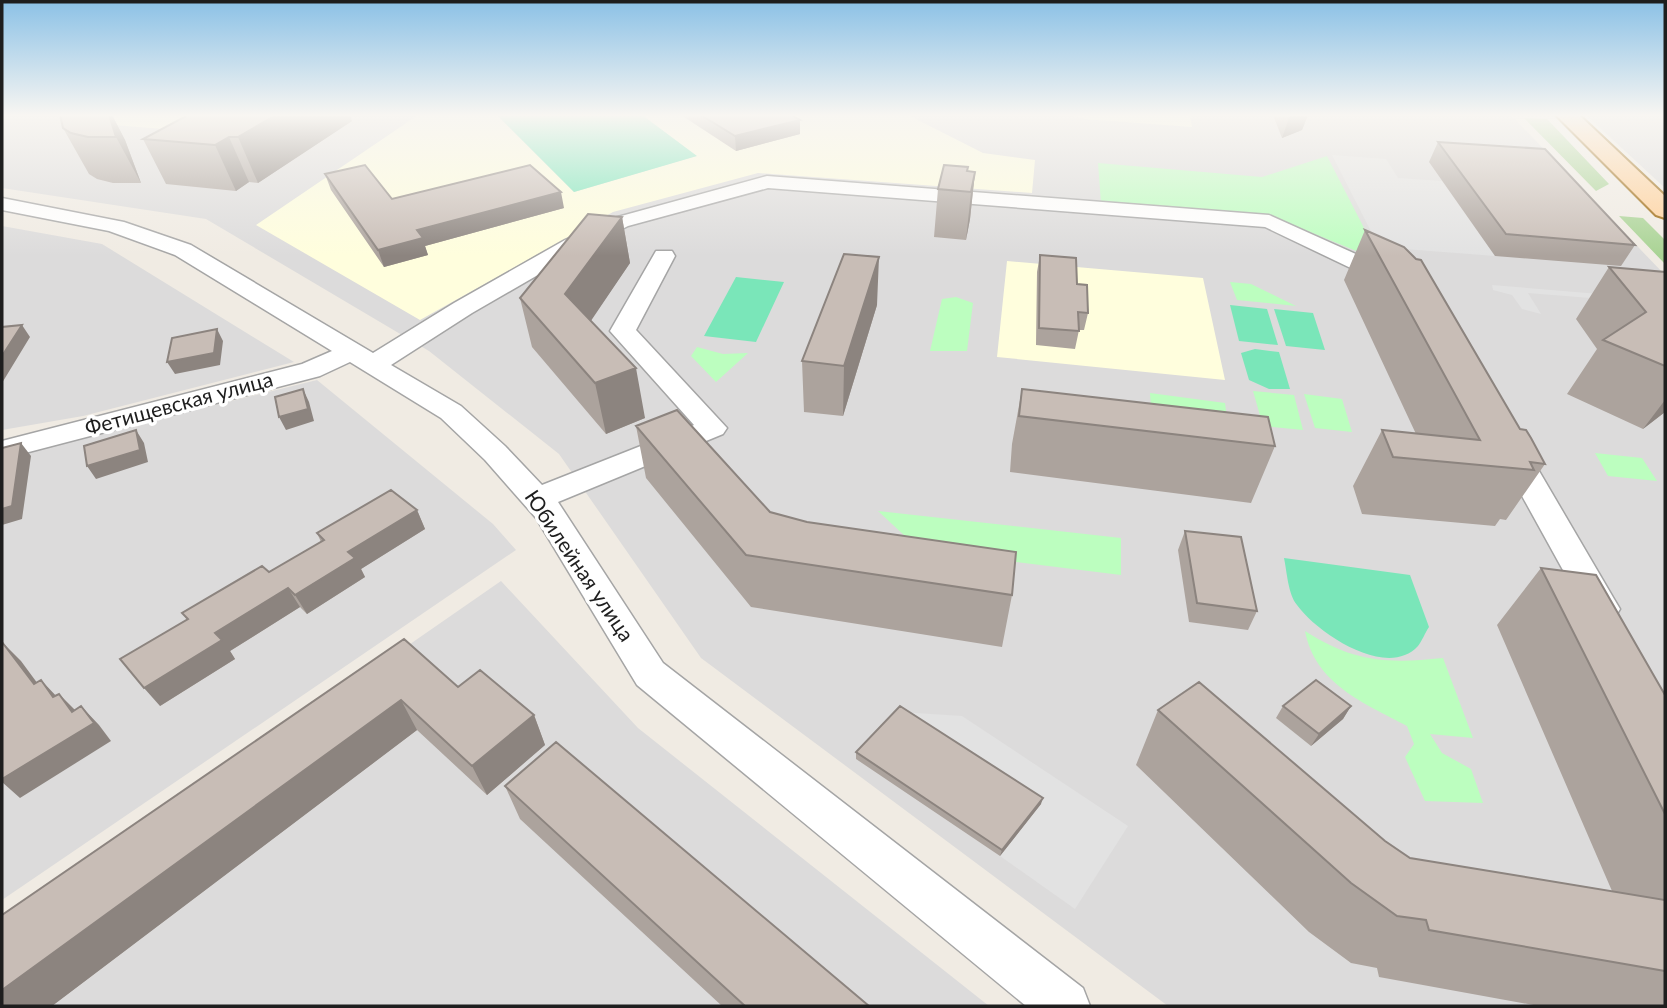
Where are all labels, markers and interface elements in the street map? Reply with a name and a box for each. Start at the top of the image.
street label: Фетищевская улица [82,365,275,440]
street label: Юбилейная улица [520,485,640,646]

